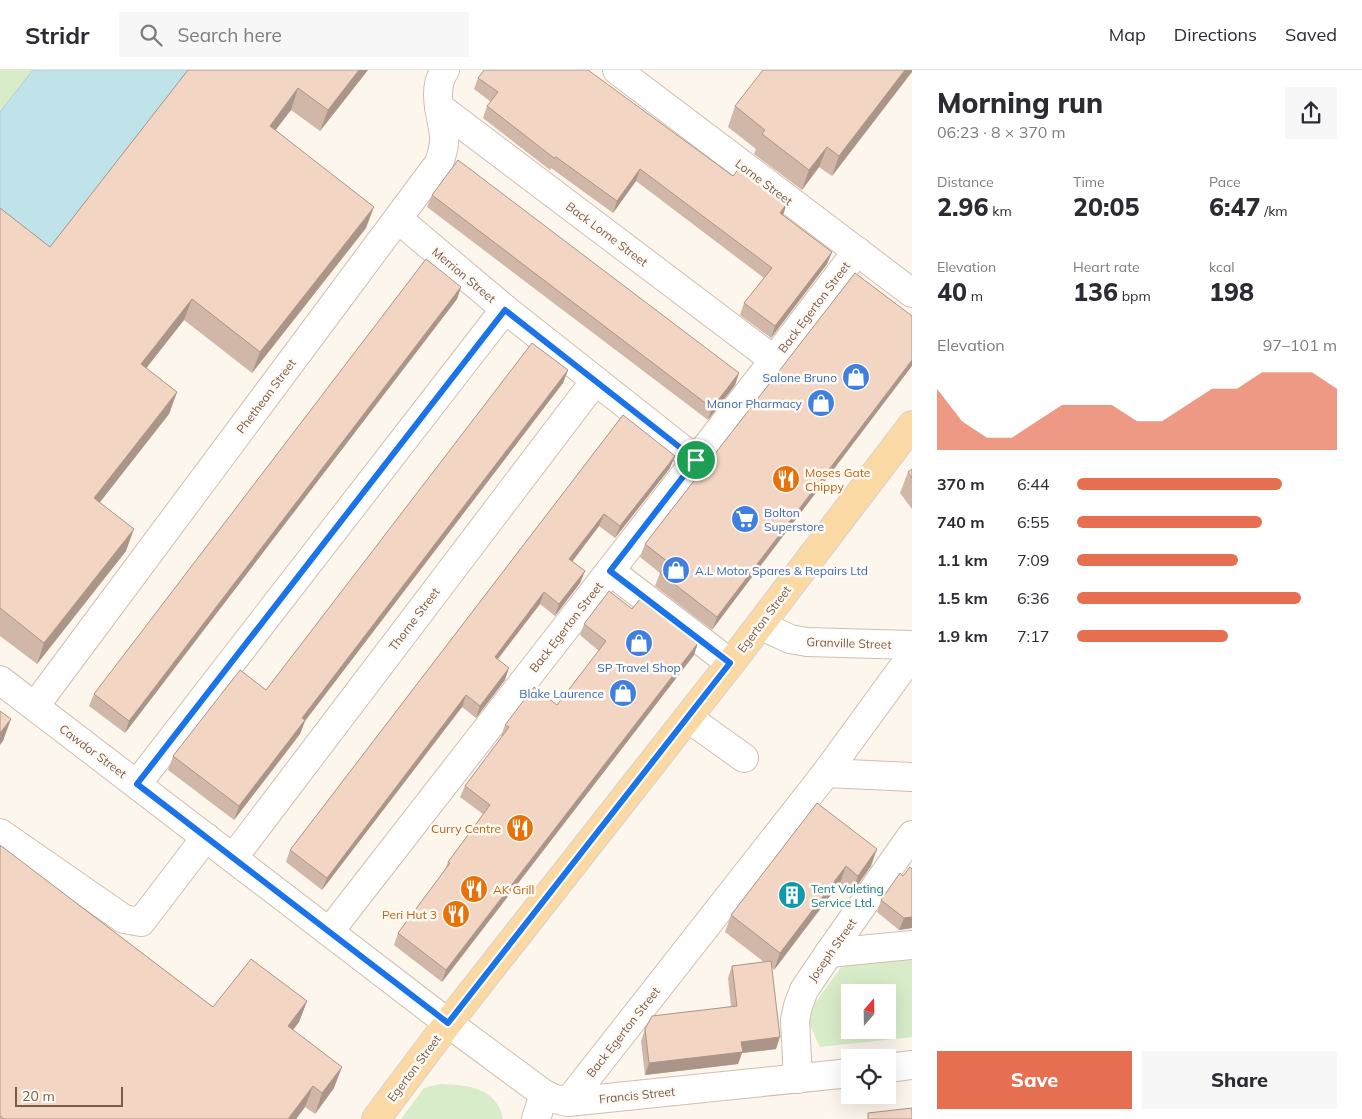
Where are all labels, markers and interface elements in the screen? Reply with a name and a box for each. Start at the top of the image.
search box [119,12,469,57]
text: Stridr [25,20,89,50]
icon: search [137,21,165,49]
text: Search here [177,23,282,47]
text: Map [1109,23,1146,46]
text: Directions [1174,23,1257,46]
text: Saved [1285,23,1337,46]
text: Morning run [937,85,1103,120]
button: share [1285,87,1337,139]
text: 06:23 · 8 × 370 m [937,122,1066,142]
street label: Lorne Street [733,156,795,208]
text: Distance [937,173,994,191]
text: Time [1073,173,1105,191]
text: Pace [1209,173,1241,191]
text: 2.96 [937,191,989,222]
text: 20:05 [1073,191,1140,222]
text: 6:47 [1209,191,1261,222]
street label: Back Lorne Street [563,198,651,270]
text: km [989,202,1012,220]
text: /km [1261,202,1288,220]
street label: Merrion Street [429,244,499,306]
street label: Back Egerton Street [775,258,853,356]
text: Elevation [937,258,996,276]
text: Heart rate [1073,258,1140,276]
text: kcal [1209,258,1235,276]
text: 40 [937,276,967,307]
text: 136 [1073,276,1118,307]
text: 198 [1209,276,1254,307]
text: m [967,287,983,305]
text: bpm [1118,287,1151,305]
text: Elevation [937,335,1005,355]
text: 97–101 m [1263,335,1337,355]
street label: Phethean Street [233,356,299,436]
shop icon: Salone Bruno [841,362,871,392]
place label: Salone Bruno [763,370,837,385]
shop icon: Manor Pharmacy [806,388,836,418]
place label: Manor Pharmacy [707,396,803,411]
pin [675,439,717,481]
icon: arrive [682,446,710,474]
restaurant icon: Moses Gate Chippy [771,464,801,494]
place label: Moses Gate Chippy [805,465,870,494]
text: 370 m [937,474,985,494]
text: 6:44 [1017,474,1049,494]
supermarket icon: Bolton Superstore [730,504,760,534]
place label: Bolton Superstore [764,505,824,534]
text: 740 m [937,512,985,532]
text: 6:55 [1017,512,1049,532]
text: 1.1 km [937,550,988,570]
text: 7:09 [1017,550,1049,570]
shop icon: A.L Motor Spares & Repairs Ltd [661,555,691,585]
place label: A.L Motor Spares & Repairs Ltd [695,563,868,578]
street label: Back Egerton Street [526,579,606,675]
street label: Egerton Street [734,583,794,655]
street label: Thorne Street [385,584,443,654]
text: 1.5 km [937,588,988,608]
text: 6:36 [1017,588,1049,608]
text: 1.9 km [937,626,988,646]
text: 7:17 [1017,626,1049,646]
shop icon: SP Travel Shop [624,628,654,658]
street label: Granville Street [806,634,892,652]
place label: SP Travel Shop [597,660,681,675]
shop icon: Blake Laurence [608,678,638,708]
place label: Blake Laurence [519,686,604,701]
street label: Cawdor Street [56,721,130,781]
restaurant icon: Curry Centre [505,813,535,843]
place label: Curry Centre [431,821,501,836]
restaurant icon: AK Grill [459,874,489,904]
building icon: Tent Valeting Service Ltd. [777,880,807,910]
place label: Tent Valeting Service Ltd. [811,881,884,910]
place label: AK Grill [493,882,534,897]
restaurant icon: Peri Hut 3 [441,899,471,929]
place label: Peri Hut 3 [382,907,437,922]
street label: Joseph Street [805,915,859,985]
street label: Back Egerton Street [583,984,663,1080]
north arrow [841,984,896,1039]
map controls [841,984,896,1104]
street label: Egerton Street [384,1032,444,1104]
button: locate [841,1049,896,1104]
button: Save [937,1051,1132,1109]
button: Share [1142,1051,1337,1109]
scale bar [15,1084,122,1107]
street label: Francis Street [598,1084,676,1106]
text: 20 m [22,1087,55,1105]

